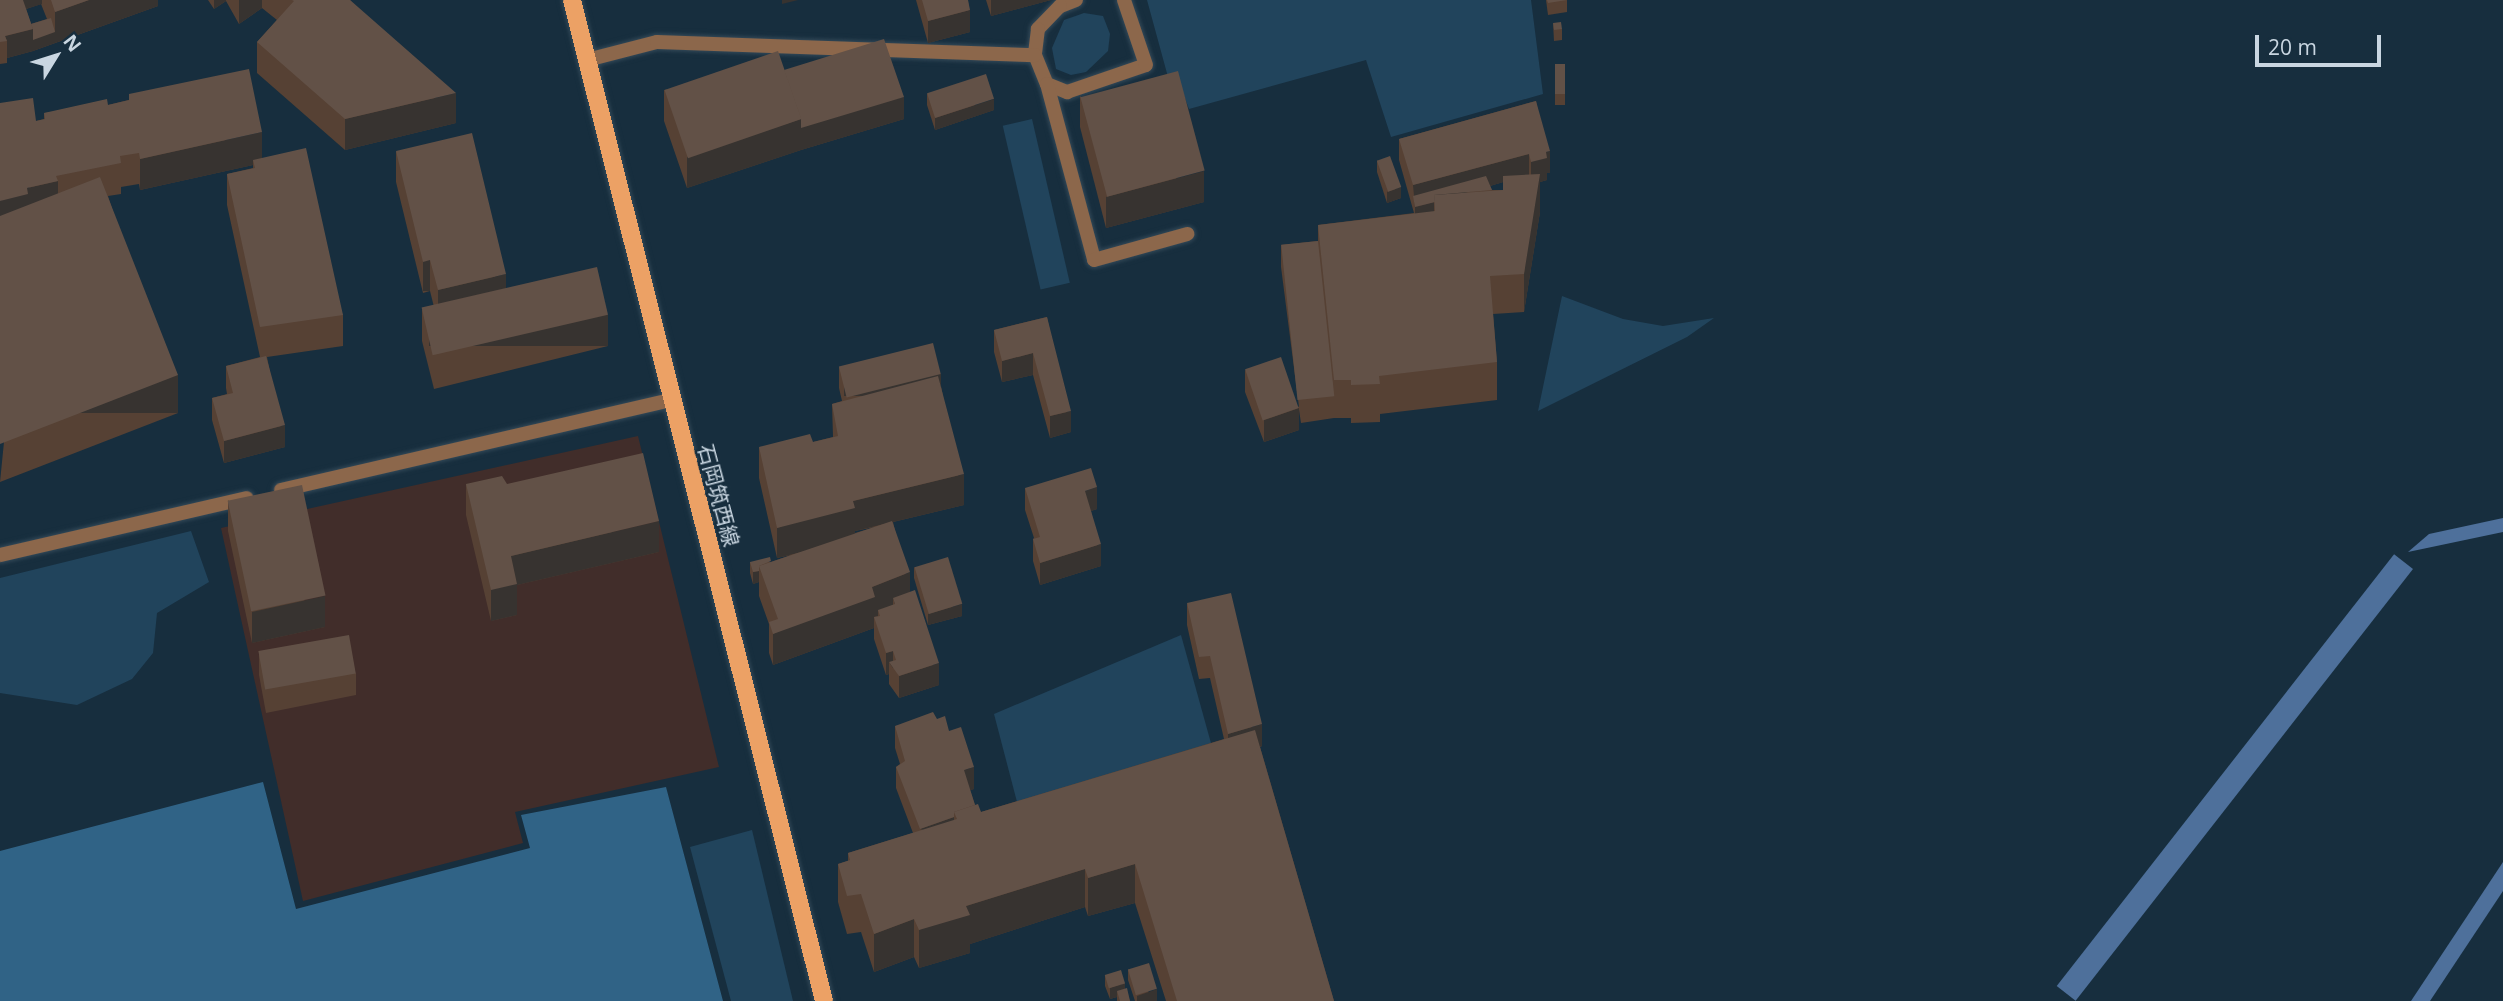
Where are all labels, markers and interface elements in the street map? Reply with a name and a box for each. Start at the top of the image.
north arrow [21,21,91,91]
scale bar [2258,21,2384,65]
text: N [58,29,88,57]
text: 20 m [2268,33,2317,61]
street label: 石岡筑西線 [693,441,745,549]

